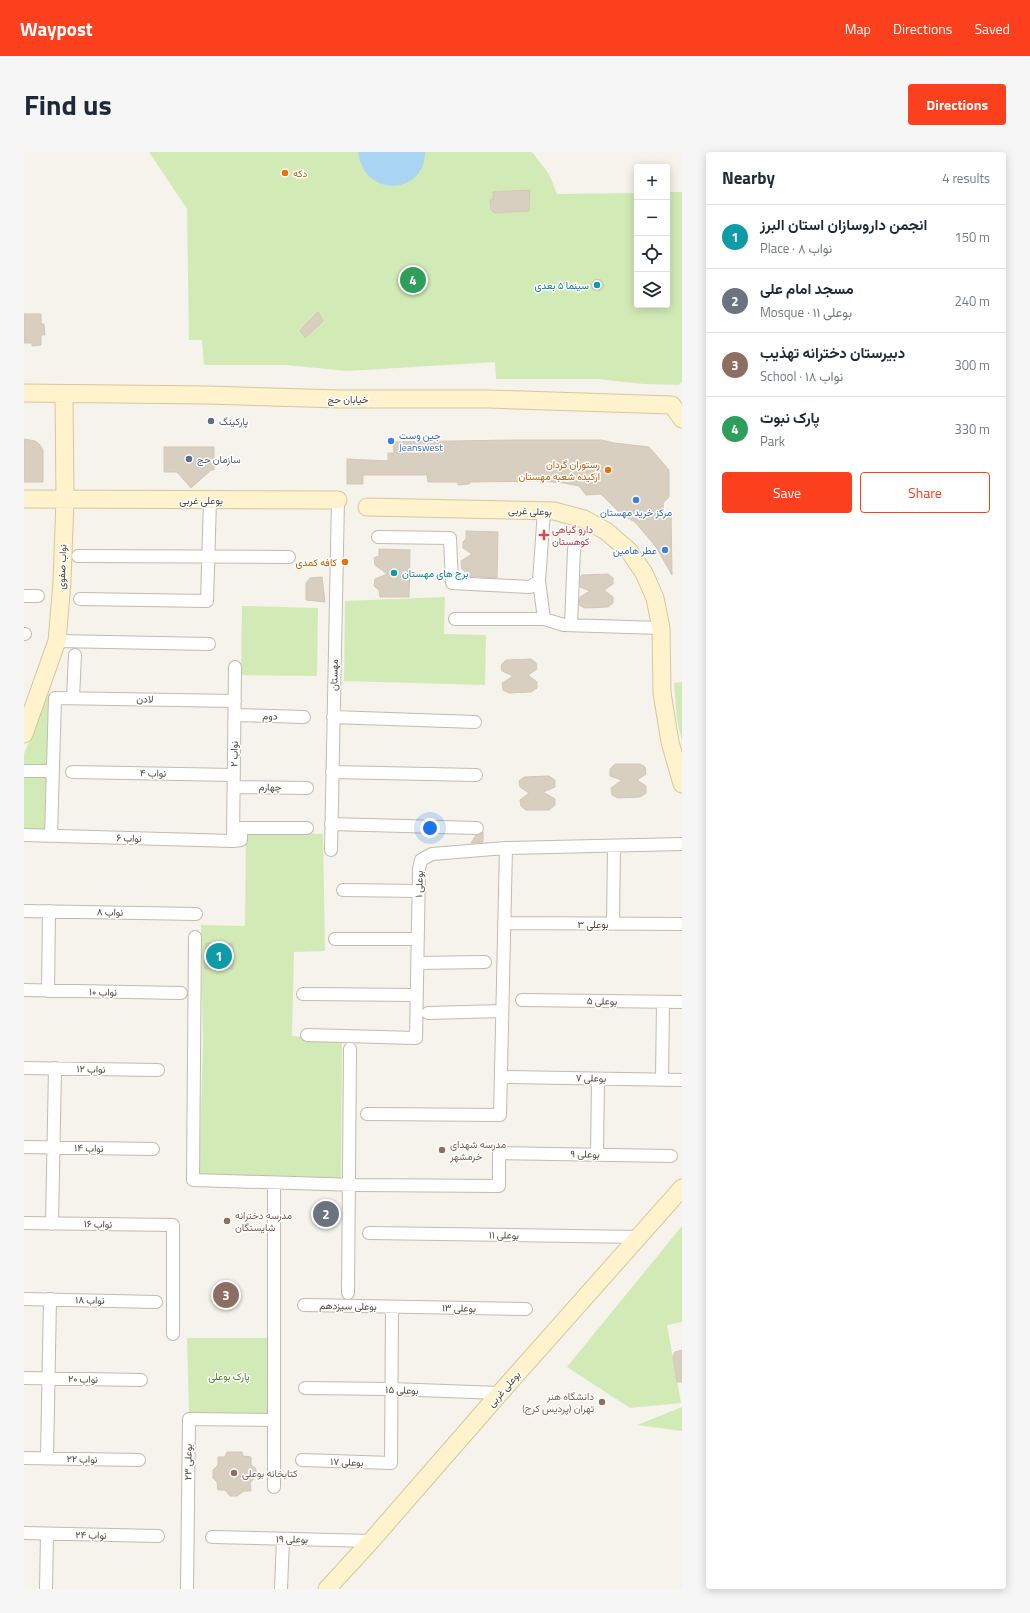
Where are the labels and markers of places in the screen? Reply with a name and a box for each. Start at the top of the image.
place label: دکه [293,166,308,181]
marker: دکه [280,168,290,178]
pin: 4 [400,265,426,295]
place label: سینما ۵ بعدی [534,278,589,293]
marker: سینما ۵ بعدی [592,280,602,290]
place label: پارکینگ [219,414,248,429]
marker: پارکینگ [206,416,216,426]
place label: جین وست Jeanswest [399,428,443,455]
marker: جین وست Jeanswest [386,436,396,446]
place label: سازمان حج [197,452,241,467]
marker: سازمان حج [184,454,194,464]
place label: رستوران گردان ارکیده شعبه مهستان [519,457,600,484]
marker: رستوران گردان ارکیده شعبه مهستان [603,465,613,475]
marker: مرکز خرید مهستان [631,495,641,505]
place label: مرکز خرید مهستان [600,505,672,520]
place label: دارو گیاهی کوهستان [552,522,593,549]
marker: دارو گیاهی کوهستان [539,530,549,540]
place label: عطر هامین [613,543,657,558]
marker: عطر هامین [660,545,670,555]
place label: کافه کمدی [295,555,338,570]
marker: کافه کمدی [340,557,350,567]
place label: برج های مهستان [402,566,469,581]
marker: برج های مهستان [389,568,399,578]
pin: 1 [206,941,232,971]
place label: مدرسه شهدای خرمشهر [449,1137,506,1164]
marker: مدرسه شهدای خرمشهر [437,1145,447,1155]
pin: 2 [313,1199,339,1229]
place label: مدرسه دخترانه شایستگان [235,1208,292,1235]
marker: مدرسه دخترانه شایستگان [222,1216,232,1226]
pin: 3 [213,1280,239,1310]
place label: دانشگاه هنر تهران (پردیس کرج) [522,1389,594,1416]
marker: دانشگاه هنر تهران (پردیس کرج) [597,1397,607,1407]
place label: کتابخانه بوعلی [242,1466,298,1481]
marker: کتابخانه بوعلی [229,1468,239,1478]

